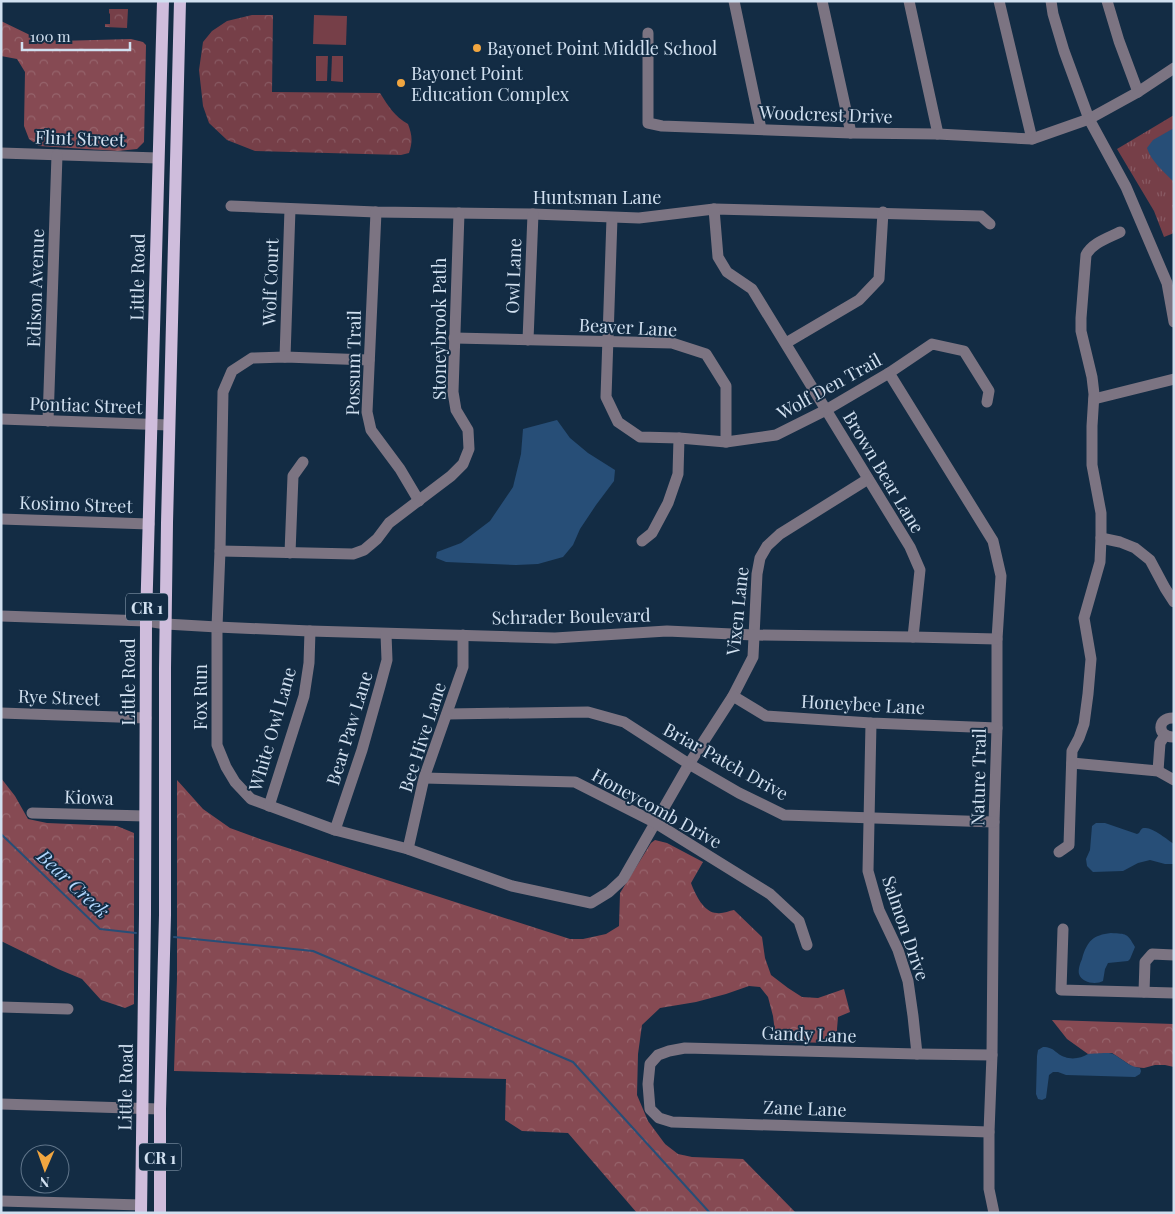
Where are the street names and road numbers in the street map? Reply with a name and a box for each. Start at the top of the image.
street label: Woodcrest Drive [758,100,893,128]
street label: Flint Street [35,124,126,152]
street label: Huntsman Lane [533,185,661,209]
street label: Edison Avenue [21,228,49,348]
street label: Little Road [124,233,150,321]
street label: Wolf Court [256,237,284,327]
street label: Owl Lane [500,238,526,314]
street label: Stoneybrook Path [427,257,451,400]
street label: Possum Trail [340,310,366,416]
street label: Beaver Lane [578,312,678,342]
street label: Wolf Den Trail [772,347,885,425]
street label: Pontiac Street [29,391,144,419]
street label: Brown Bear Lane [838,407,930,537]
street label: Kosimo Street [19,490,134,518]
street label: Vixen Lane [720,566,754,657]
road number: CR 1 [126,594,168,620]
street label: Schrader Boulevard [491,603,651,629]
street label: Little Road [116,638,140,726]
street label: Fox Run [188,664,212,730]
street label: White Owl Lane [243,664,301,795]
street label: Bear Paw Lane [320,668,378,788]
street label: Bee Hive Lane [393,679,451,795]
street label: Rye Street [17,684,101,710]
street label: Honeybee Lane [800,689,926,719]
street label: Briar Patch Drive [659,717,793,805]
street label: Nature Trail [965,728,991,826]
street label: Honeycomb Drive [588,762,726,854]
street label: Kiowa [64,784,114,810]
street label: Salmon Drive [877,873,935,983]
street label: Gandy Lane [761,1020,857,1048]
street label: Little Road [112,1043,138,1131]
street label: Zane Lane [763,1095,847,1121]
road number: CR 1 [139,1144,181,1170]

